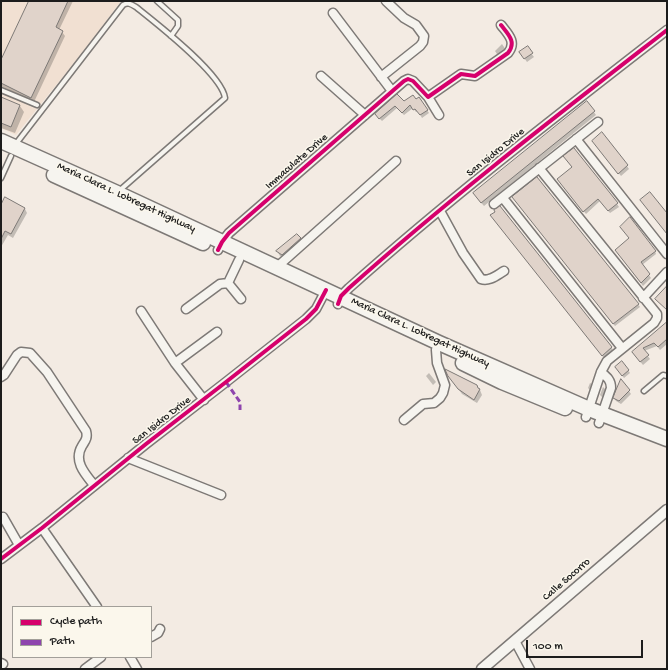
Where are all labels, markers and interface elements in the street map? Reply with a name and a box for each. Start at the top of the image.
street label: San Isidro Drive [464,126,528,180]
street label: Immaculate Drive [263,131,331,193]
street label: Maria Clara L. Lobregat Highway [55,160,197,236]
street label: Maria Clara L. Lobregat Highway [349,295,491,371]
street label: San Isidro Drive [130,394,194,448]
street label: Calle Socorro [540,556,594,604]
legend [12,606,152,658]
text: Cycle path [50,615,102,629]
scale bar [528,632,645,658]
text: Path [50,635,75,649]
text: 100 m [533,640,563,654]

